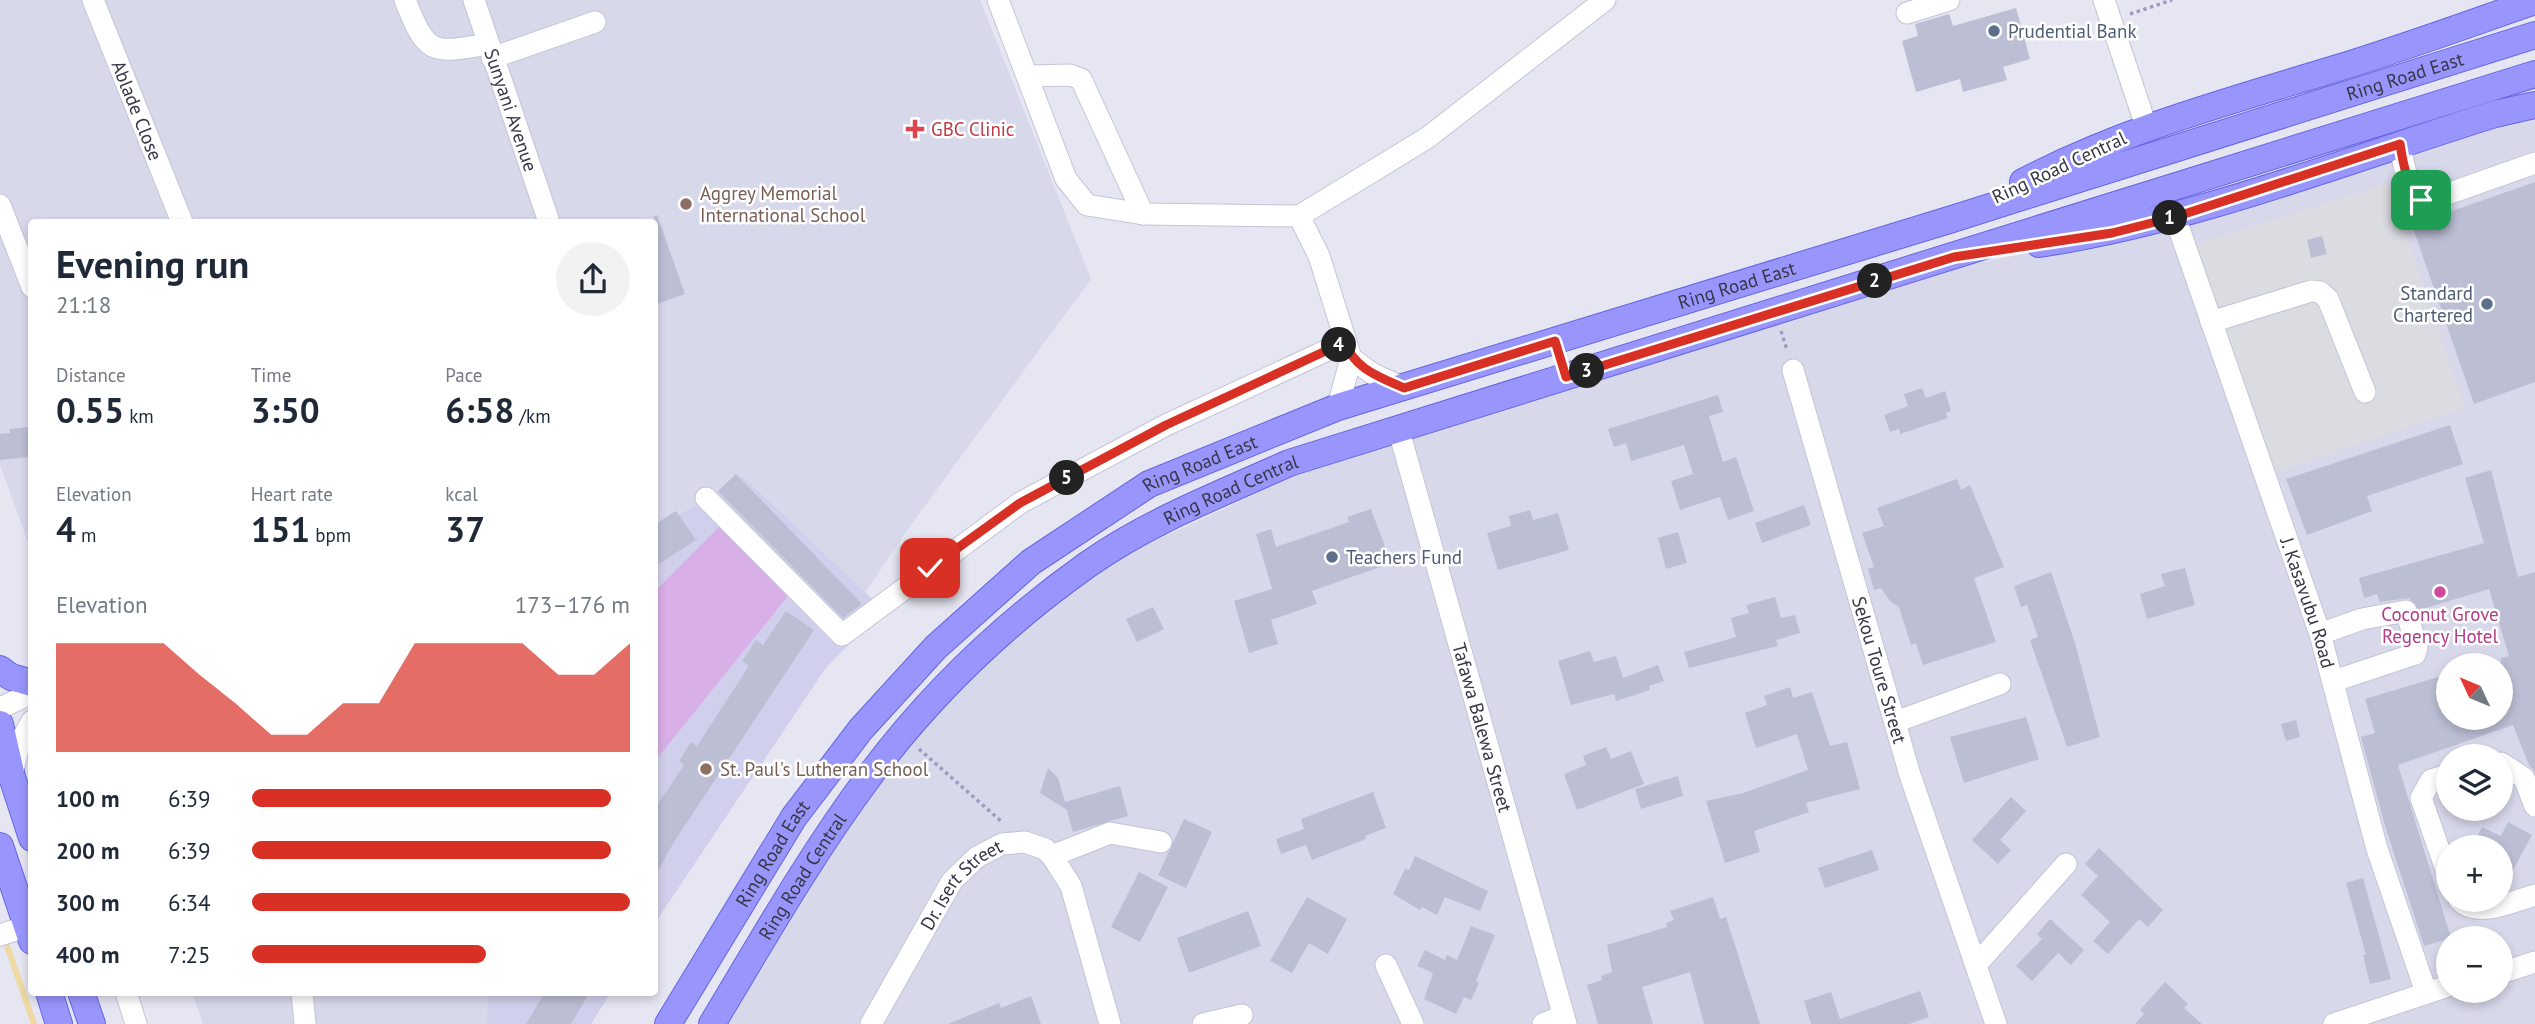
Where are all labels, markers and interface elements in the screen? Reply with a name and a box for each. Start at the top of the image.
place label: Prudential Bank [2008,19,2137,43]
marker: Prudential Bank [1986,23,2002,39]
street label: Sunyani Avenue [479,45,543,175]
street label: Ring Road East [2343,46,2467,106]
street label: Ablade Close [106,57,168,164]
place label: GBC Clinic [931,117,1014,141]
marker: GBC Clinic [905,119,925,139]
street label: Ring Road Central [1988,125,2130,209]
pin [2391,170,2451,230]
place label: Aggrey Memorial International School [700,181,866,227]
icon: arrive [2402,181,2440,219]
marker: Aggrey Memorial International School [678,196,694,212]
pin: 1 [2152,200,2188,235]
text: 1 [2164,205,2175,229]
text: Evening run [56,239,249,288]
button: share [556,242,630,316]
street label: Ring Road East [1675,256,1799,314]
pin: 2 [1857,264,1892,298]
text: 2 [1869,268,1880,292]
place label: Standard Chartered [2393,281,2473,327]
text: 21:18 [56,290,111,319]
marker: Standard Chartered [2479,296,2495,312]
pin: 4 [1322,328,1356,362]
text: 4 [1333,332,1344,356]
pin: 3 [1570,354,1604,388]
text: 3 [1581,358,1592,382]
text: Distance [56,363,126,387]
text: Time [251,363,291,387]
text: Pace [445,363,483,387]
text: 0.55 [56,387,124,433]
text: 3:50 [251,387,320,433]
text: 6:58 [445,387,514,433]
text: km [124,404,154,428]
text: /km [514,404,551,428]
street label: Ring Road East [1138,429,1261,497]
street label: Ring Road Central [1159,449,1302,530]
pin: 5 [1050,461,1084,496]
text: 5 [1061,465,1072,489]
text: Elevation [56,482,132,506]
text: Heart rate [251,482,333,506]
text: kcal [445,482,478,506]
text: 4 [56,506,76,552]
text: 151 [251,506,310,552]
text: 37 [445,506,485,552]
text: m [76,523,96,547]
text: bpm [310,523,351,547]
street label: J. Kasavubu Road [2275,533,2340,671]
pin [900,538,960,598]
place label: Teachers Fund [1346,545,1462,569]
icon: check [911,549,949,587]
marker: Teachers Fund [1324,549,1340,565]
marker: Coconut Grove Regency Hotel [2432,584,2448,600]
text: Elevation [56,590,148,619]
text: 173–176 m [515,590,630,619]
street label: Sekou Toure Street [1847,593,1912,747]
place label: Coconut Grove Regency Hotel [2381,602,2499,648]
street label: Tafawa Balewa Street [1447,640,1518,815]
north arrow [2436,653,2513,730]
map controls [2436,653,2513,1003]
button: layers [2436,744,2513,821]
place label: St. Paul's Lutheran School [720,757,929,781]
marker: St. Paul's Lutheran School [698,761,714,777]
text: 100 m [56,784,119,813]
text: 6:39 [168,784,211,813]
street label: Ring Road East [730,795,815,911]
street label: Ring Road Central [753,808,852,944]
street label: Dr. Isert Street [915,834,1007,934]
button: + [2436,835,2513,912]
text: 200 m [56,836,119,865]
text: 6:39 [168,836,211,865]
text: 300 m [56,888,119,917]
text: 6:34 [168,888,211,917]
button: − [2436,926,2513,1003]
text: 400 m [56,940,119,969]
text: 7:25 [168,940,211,969]

